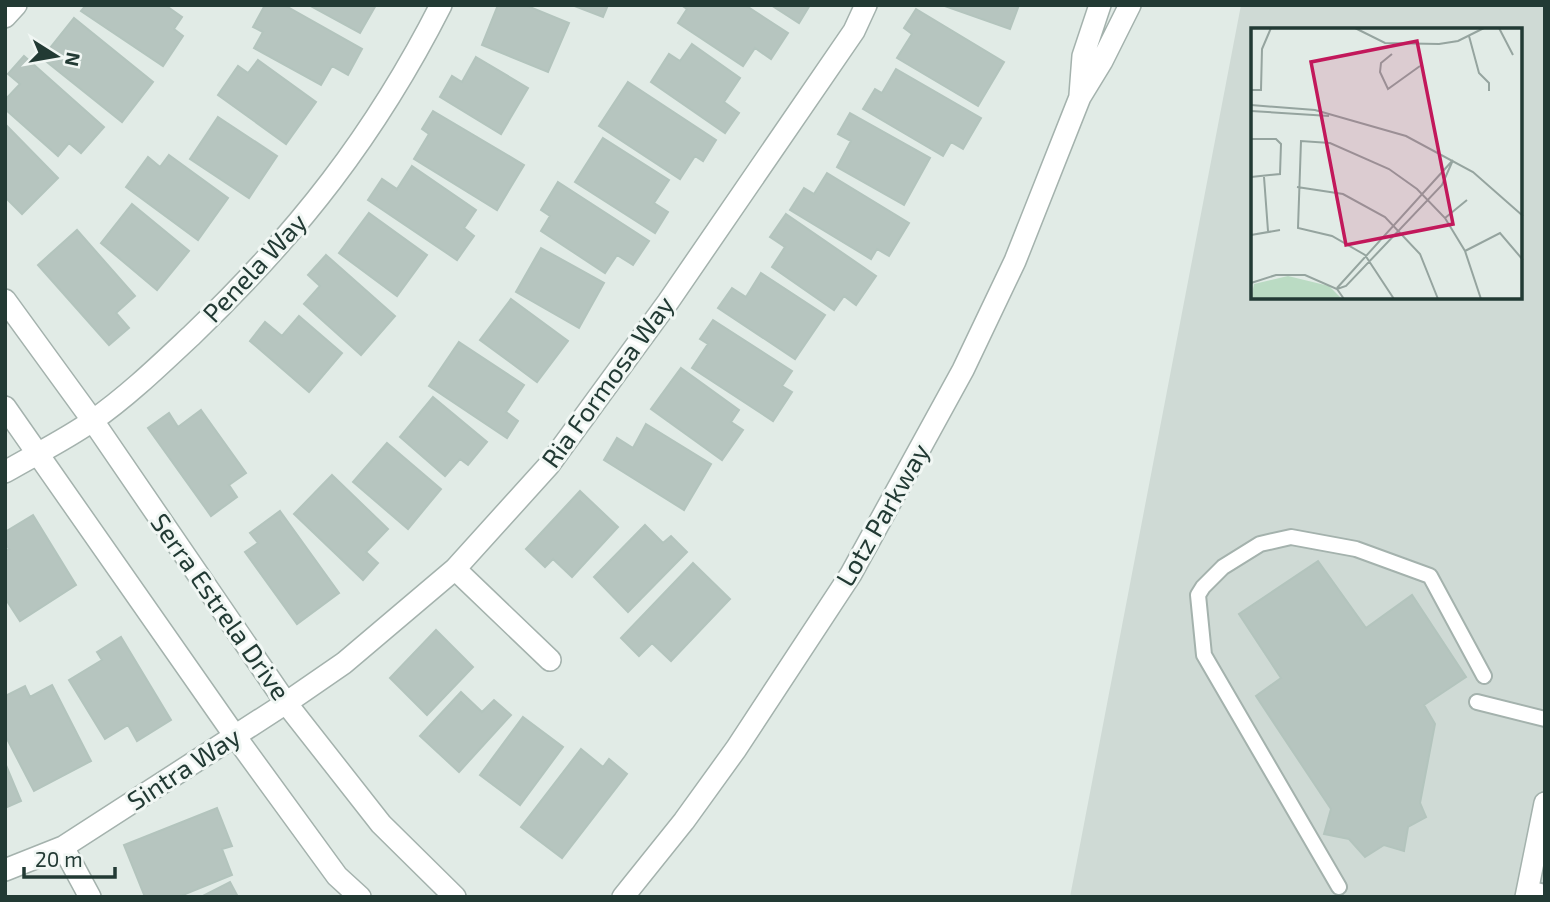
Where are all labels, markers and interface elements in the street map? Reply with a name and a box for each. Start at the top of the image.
north arrow [21,21,91,91]
inset map [1251,28,1522,299]
text: N [61,50,86,68]
street label: Penela Way [195,206,312,328]
street label: Ria Formosa Way [534,289,679,473]
street label: Lotz Parkway [828,437,935,591]
street label: Serra Estrela Drive [145,507,297,705]
street label: Sintra Way [121,720,246,816]
scale bar [24,836,116,880]
text: 20 m [35,846,83,871]

